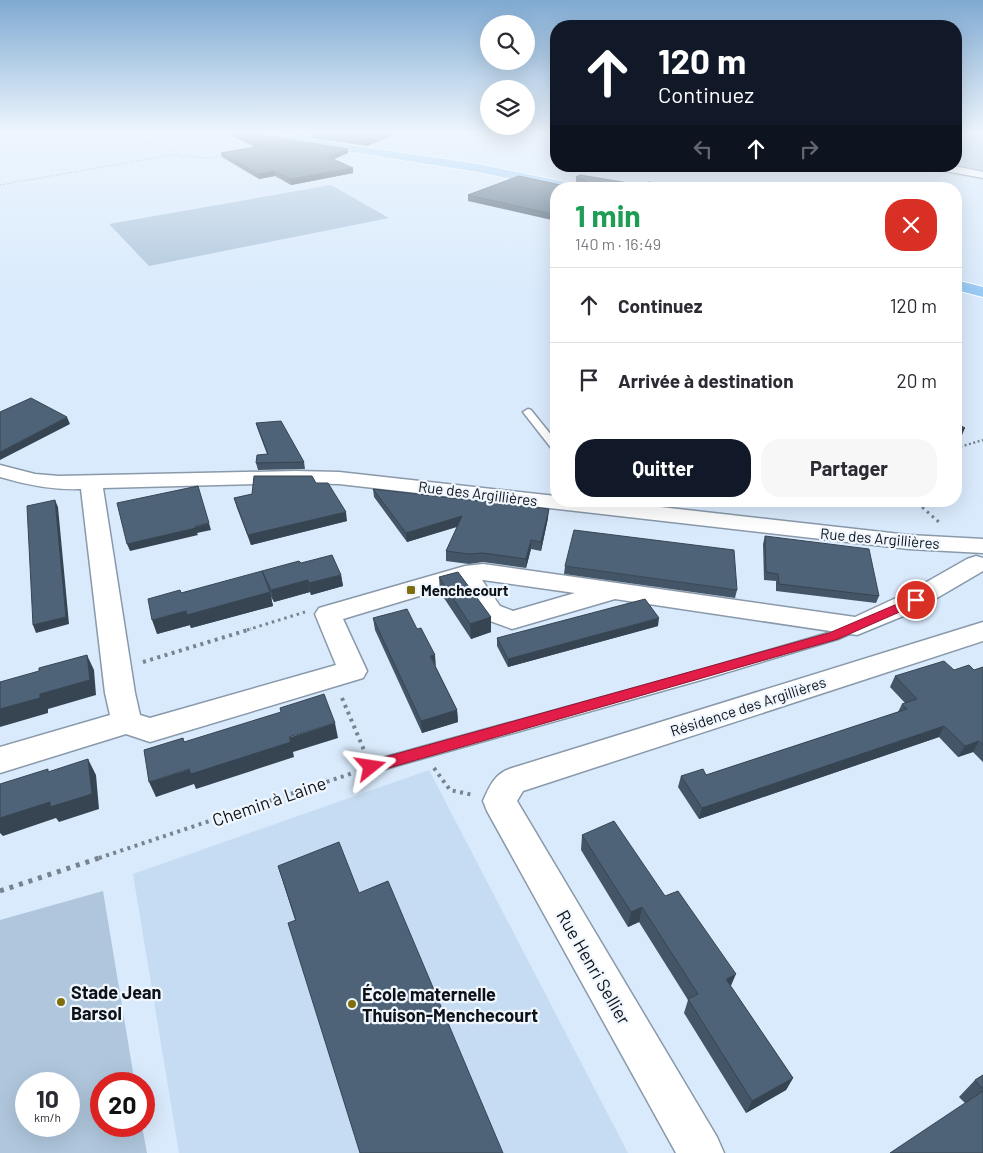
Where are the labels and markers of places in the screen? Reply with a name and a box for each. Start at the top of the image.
pin [895,579,937,621]
place label: Menchecourt [421,581,509,599]
marker: Menchecourt [405,584,417,596]
place label: Stade Jean Barsol [71,981,161,1024]
place label: École maternelle Thuison-Menchecourt [362,983,538,1026]
marker: Stade Jean Barsol [55,996,67,1008]
marker: École maternelle Thuison-Menchecourt [346,998,358,1010]

